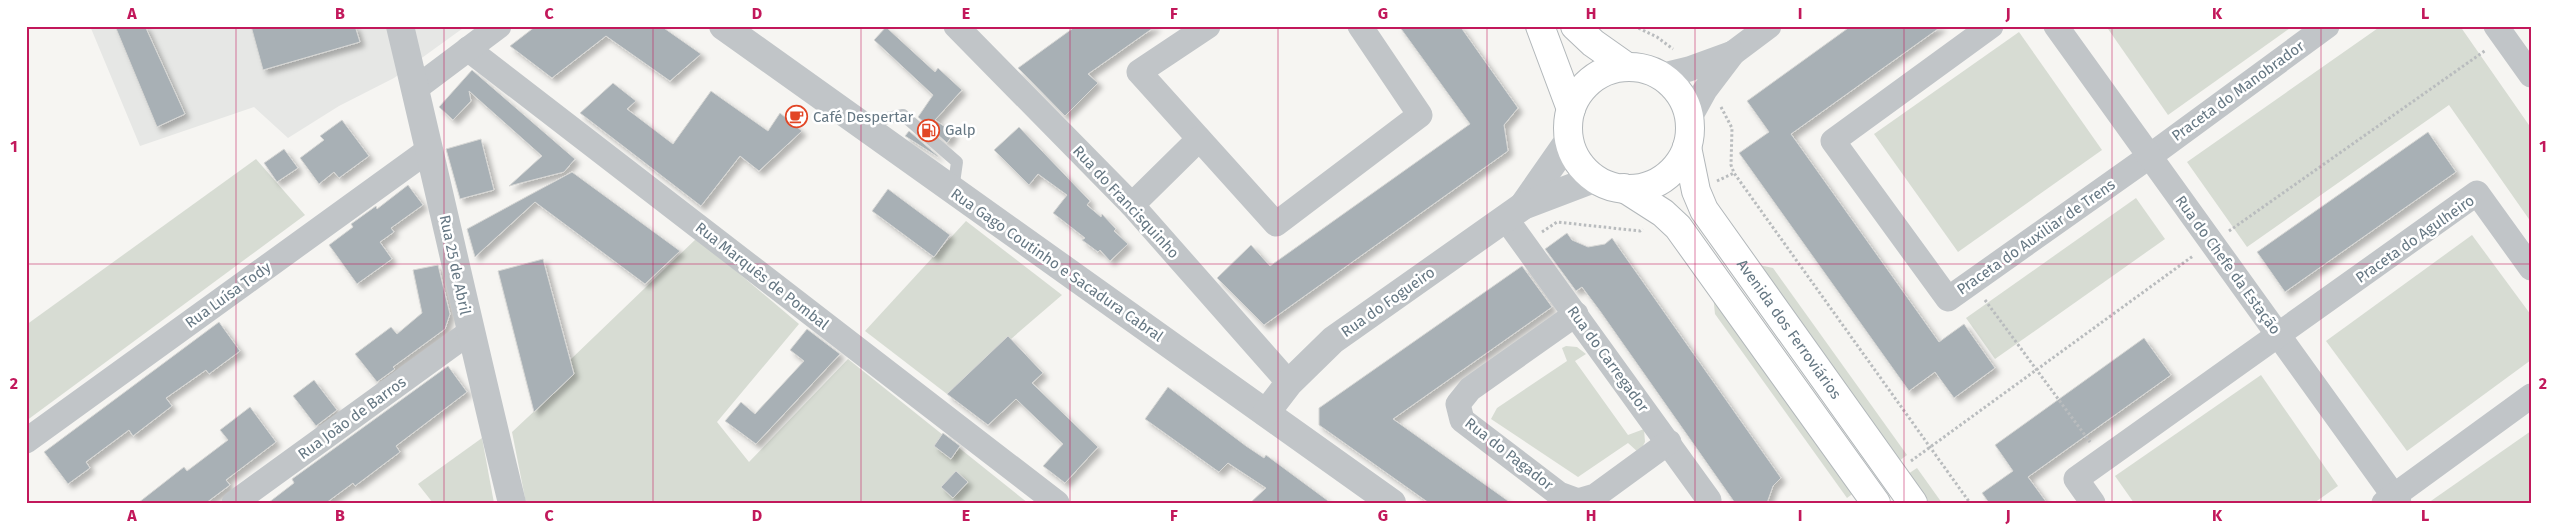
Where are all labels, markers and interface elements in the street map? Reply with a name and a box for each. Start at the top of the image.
text: A [126,4,137,23]
text: B [335,4,345,23]
text: C [544,4,554,23]
text: D [752,4,762,23]
text: E [962,4,970,23]
text: F [1170,4,1178,23]
text: G [1378,4,1388,23]
text: H [1586,4,1596,23]
text: I [1798,4,1802,23]
text: J [2004,4,2011,23]
text: K [2212,4,2223,23]
text: L [2421,4,2429,23]
street label: Praceta do Manobrador [2168,37,2308,145]
cafe icon: Café Despertar [785,105,809,129]
place label: Café Despertar [813,108,914,126]
fuel station icon: Galp [917,118,941,142]
place label: Galp [945,121,976,139]
text: 1 [10,137,18,156]
text: 1 [2539,137,2547,156]
street label: Rua do Francisquinho [1069,142,1183,262]
street label: Praceta do Auxiliar de Trens [1953,175,2119,299]
street label: Rua Gago Coutinho e Sacadura Cabral [947,184,1167,346]
street label: Praceta do Agulheiro [2352,191,2478,287]
street label: Rua do Chefe da Estação [2172,192,2284,338]
street label: Rua 25 de Abril [436,213,475,317]
street label: Rua Marquês de Pombal [692,218,833,334]
street label: Avenida dos Ferroviários [1733,256,1845,403]
street label: Rua Luísa Tody [182,258,275,332]
street label: Rua do Fogueiro [1338,263,1438,341]
street label: Rua do Carregador [1564,303,1653,416]
street label: Rua João de Barros [294,373,410,463]
text: 2 [10,374,18,393]
text: 2 [2539,374,2547,393]
street label: Rua do Pagador [1461,414,1557,494]
text: A [126,506,137,525]
text: B [335,506,345,525]
text: C [544,506,554,525]
text: D [752,506,762,525]
text: E [962,506,970,525]
text: F [1170,506,1178,525]
text: G [1378,506,1388,525]
text: H [1586,506,1596,525]
text: I [1798,506,1802,525]
text: J [2004,506,2011,525]
text: K [2212,506,2223,525]
text: L [2421,506,2429,525]

